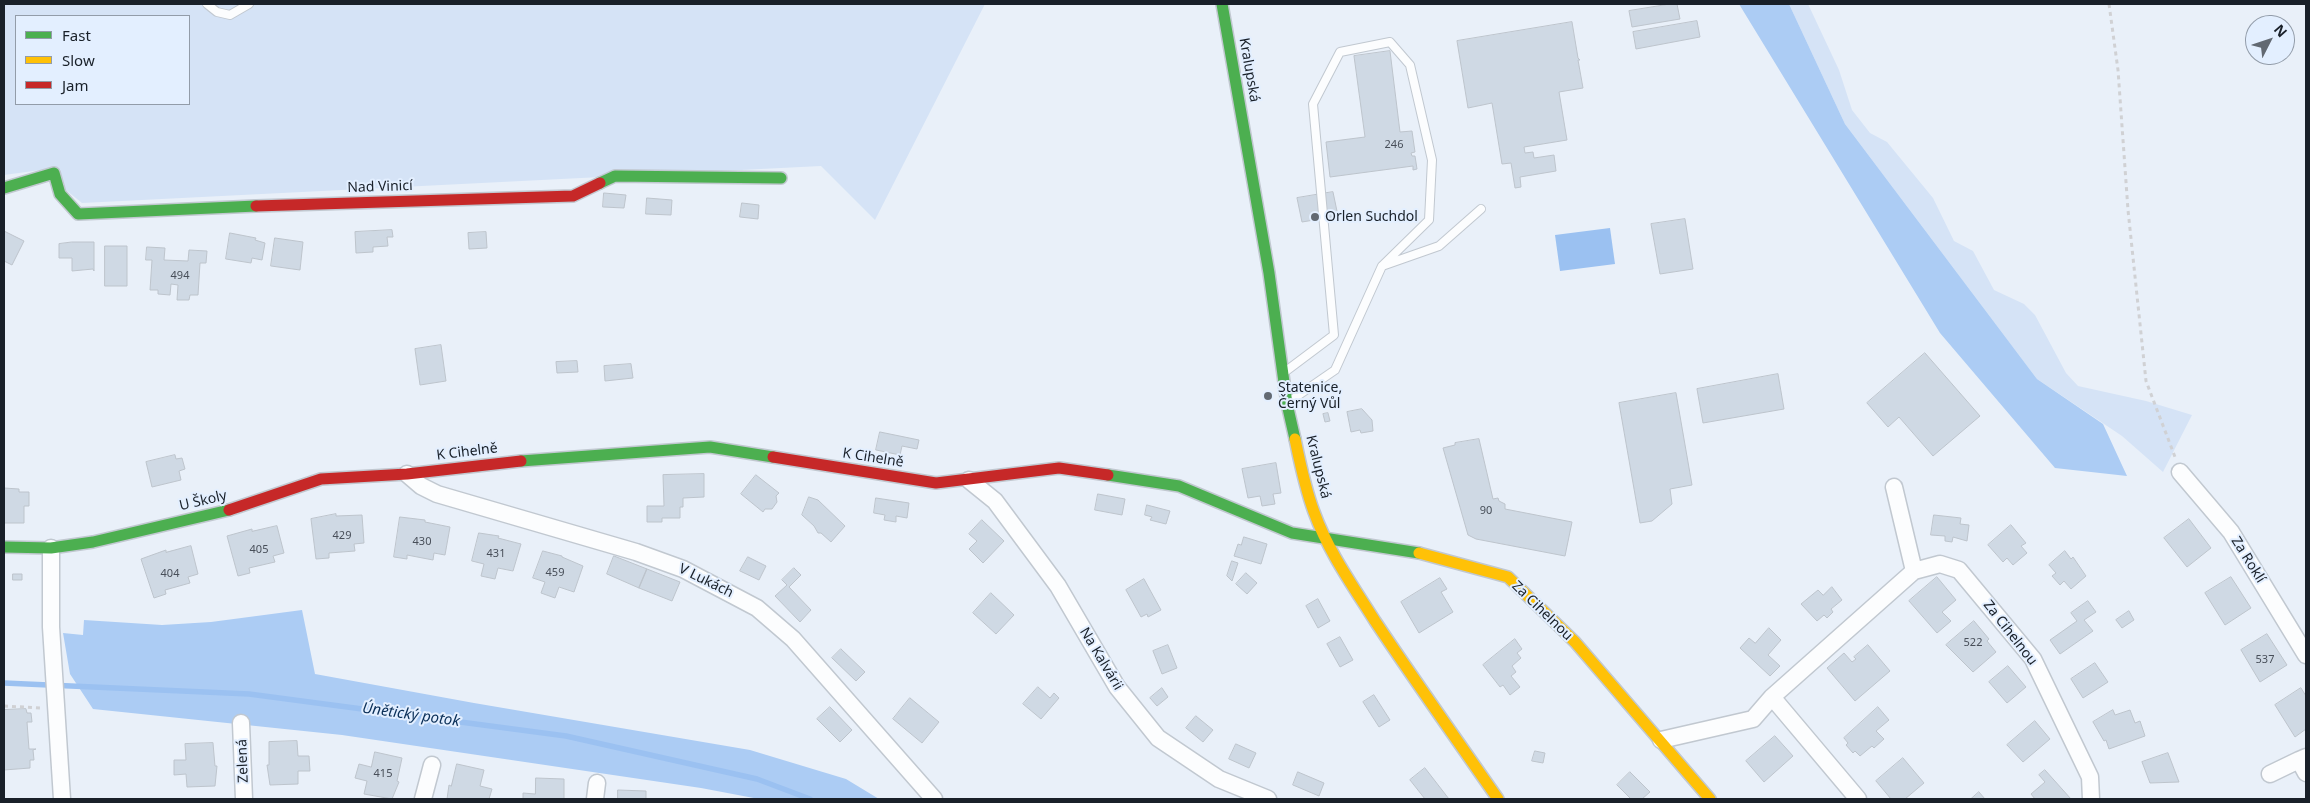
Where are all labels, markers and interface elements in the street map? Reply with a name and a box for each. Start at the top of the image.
legend [15,15,190,105]
north arrow [2245,15,2295,65]
text: N [2270,20,2292,41]
text: Fast [62,25,91,45]
street label: Kralupská [1235,37,1263,103]
text: Slow [62,50,95,70]
text: Jam [62,75,89,95]
house number: 246 [1385,138,1403,152]
street label: Nad Vinicí [347,177,413,197]
place label: Orlen Suchdol [1325,209,1418,225]
marker: Orlen Suchdol [1309,211,1321,223]
house number: 494 [171,269,189,283]
place label: Statenice, Černý Vůl [1278,380,1342,412]
marker: Statenice, Černý Vůl [1262,390,1274,402]
street label: Kralupská [1302,433,1334,501]
street label: K Cihelně [435,440,499,464]
street label: K Cihelně [841,445,905,471]
street label: U Školy [178,487,228,515]
house number: 90 [1480,504,1492,518]
house number: 429 [333,529,351,543]
street label: Za Roklí [2227,534,2269,586]
house number: 430 [413,535,431,549]
house number: 405 [250,543,268,557]
house number: 431 [487,547,505,561]
street label: V Lukách [676,561,736,601]
house number: 459 [546,566,564,580]
house number: 404 [161,567,179,581]
street label: Za Cihelnou [1508,578,1576,644]
street label: Za Cihelnou [1979,597,2041,669]
street label: Na Kalvárii [1076,625,1126,693]
house number: 522 [1964,636,1982,650]
house number: 537 [2256,653,2274,667]
water label: Únětický potok [361,699,461,731]
street label: Zelená [234,739,252,783]
house number: 415 [374,767,392,781]

